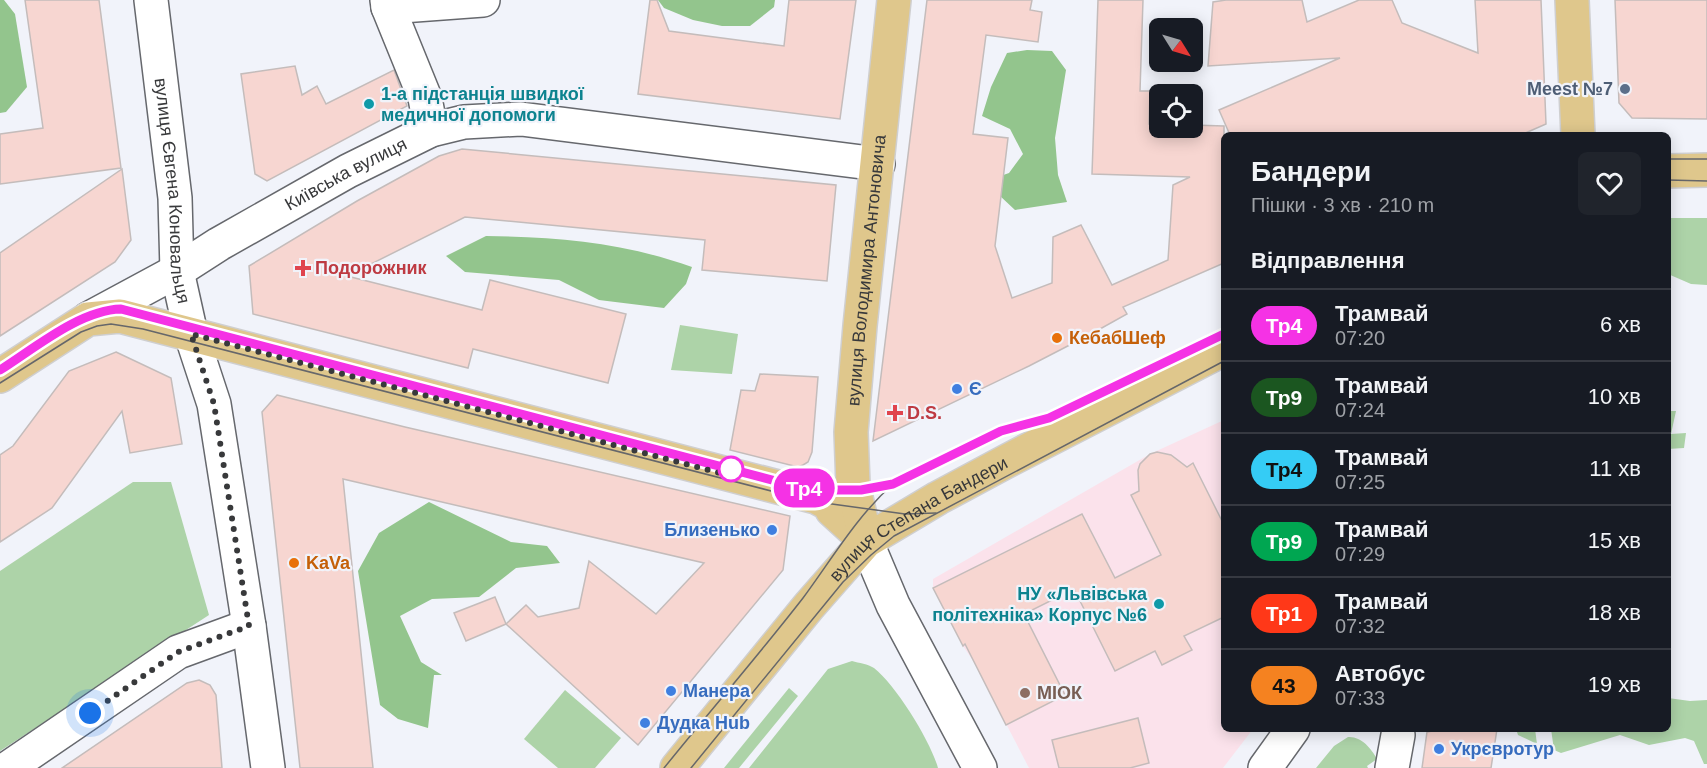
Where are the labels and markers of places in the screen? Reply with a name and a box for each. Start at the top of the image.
place label: Meest №7 [1527,79,1613,99]
marker: Meest №7 [1618,82,1632,96]
place label: 1-а підстанція швидкої медичної допомоги [381,84,585,125]
marker: 1-а підстанція швидкої медичної допомоги [362,97,376,111]
place label: Подорожник [315,258,428,278]
marker: Подорожник [296,261,310,275]
place label: КебабШеф [1069,328,1166,348]
marker: КебабШеф [1050,331,1064,345]
place label: Є [969,379,982,399]
marker: Є [950,382,964,396]
place label: D.S. [907,403,942,423]
marker: D.S. [888,406,902,420]
unlabelled marker [718,456,744,482]
place label: Близенько [664,520,760,540]
marker: Близенько [765,523,779,537]
place label: KaVa [306,553,351,573]
marker: KaVa [287,556,301,570]
place label: НУ «Львівська політехніка» Корпус №6 [932,584,1148,625]
marker: НУ «Львівська політехніка» Корпус №6 [1152,597,1166,611]
place label: Манера [683,681,751,701]
place label: МІОК [1037,683,1083,703]
marker: Манера [664,684,678,698]
marker: МІОК [1018,686,1032,700]
place label: Дудка Hub [657,713,750,733]
marker: Дудка Hub [638,716,652,730]
place label: Укрєвротур [1451,739,1554,759]
marker: Укрєвротур [1432,742,1446,756]

